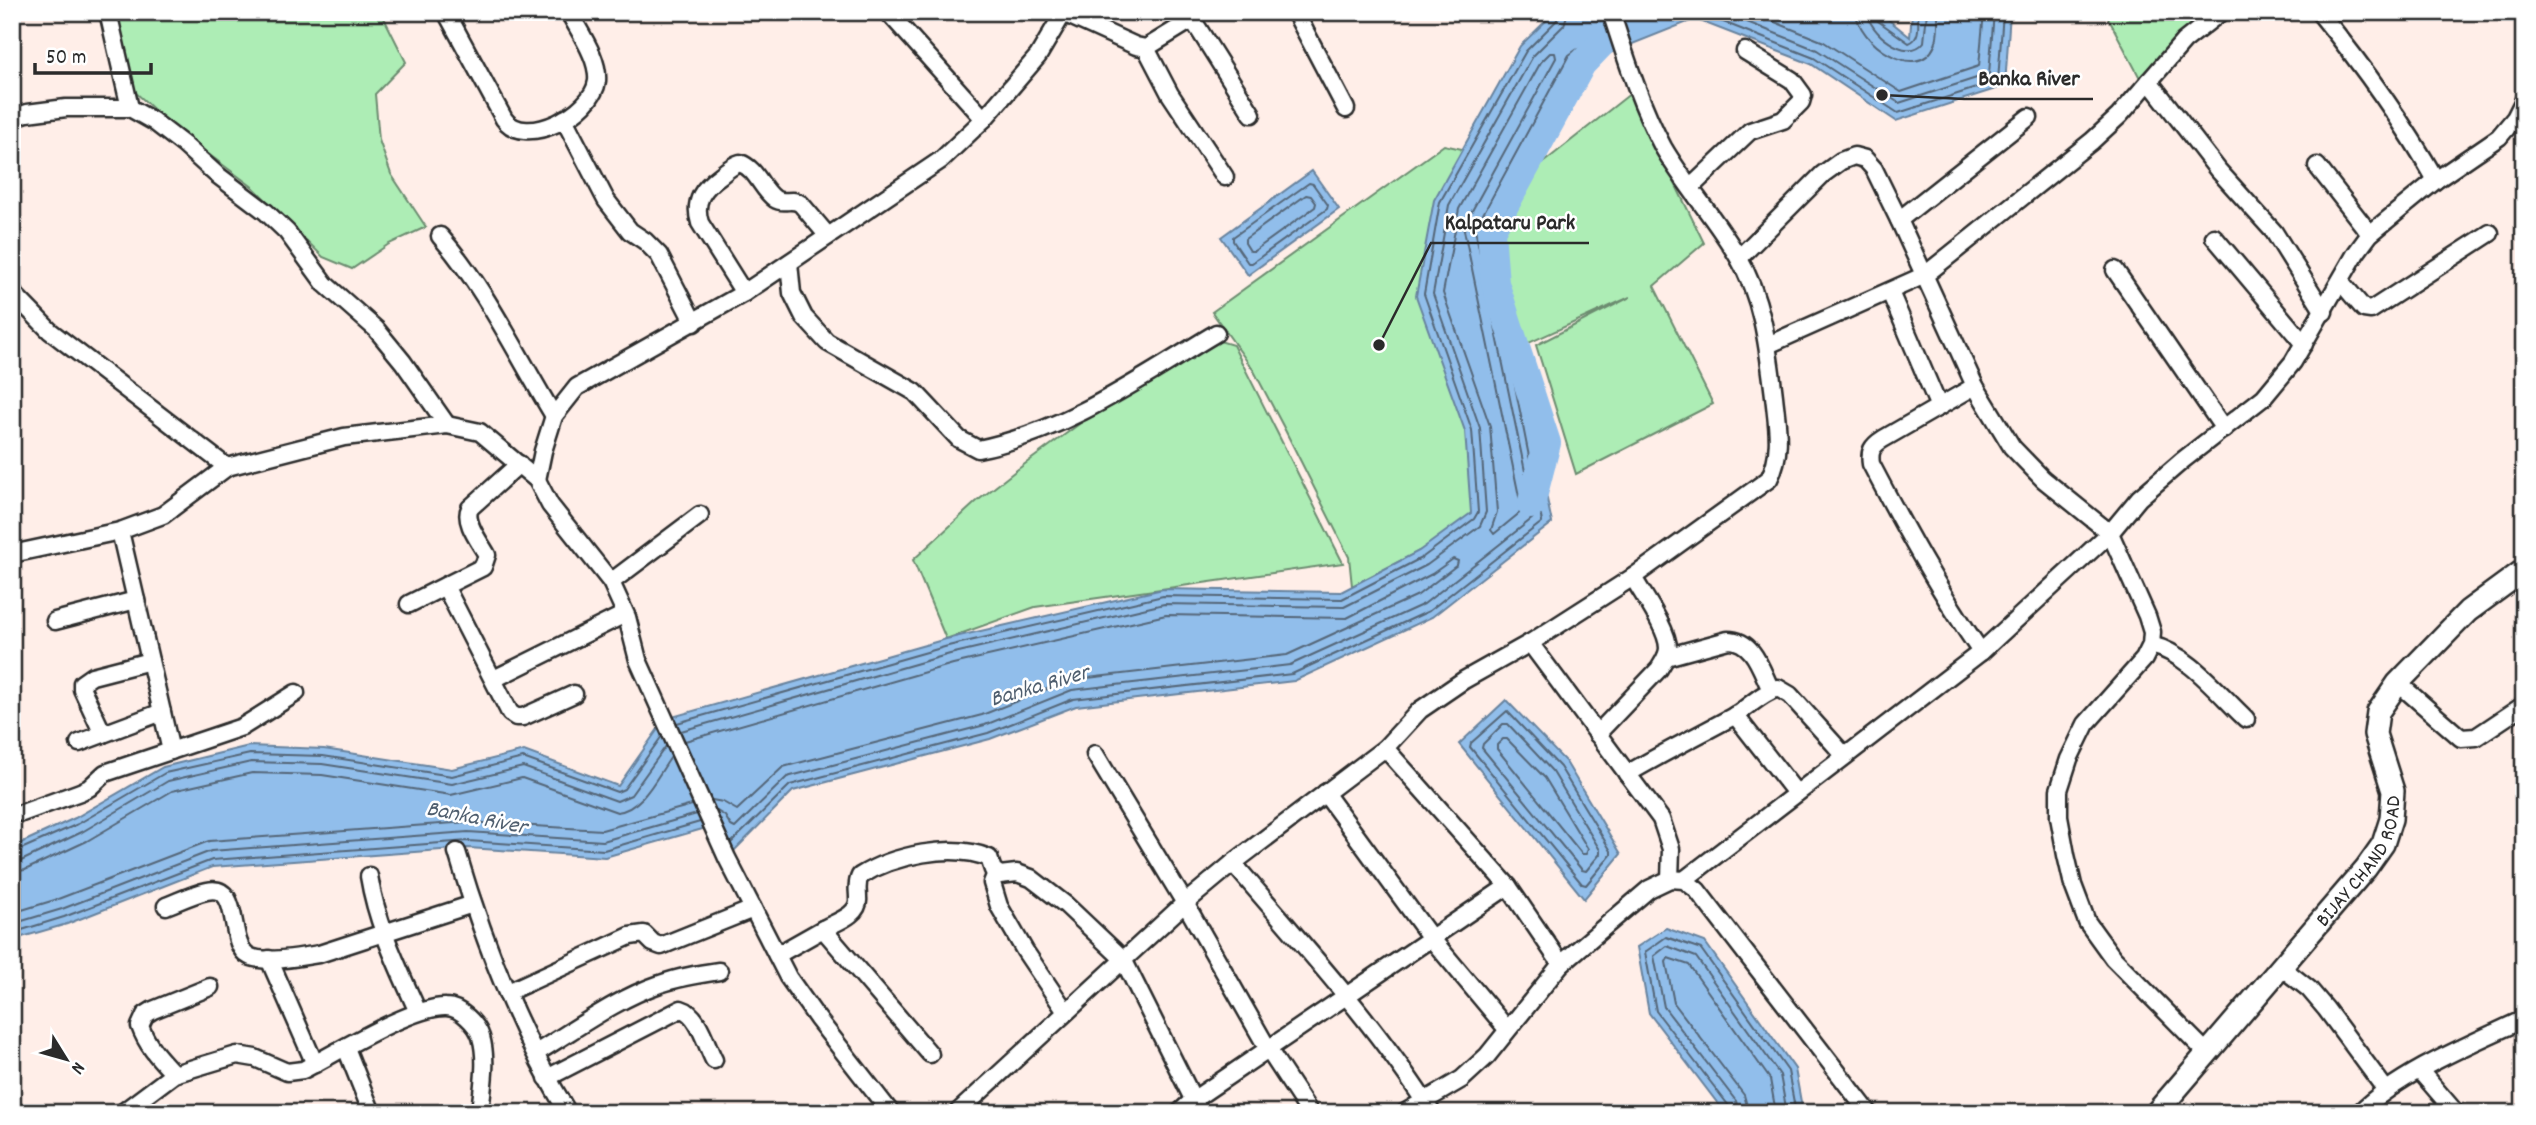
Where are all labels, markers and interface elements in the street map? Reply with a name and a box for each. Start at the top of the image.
scale bar [35,32,150,76]
text: 50 m [46,44,86,74]
callout: Banka River [1964,55,2093,99]
text: Banka River [1978,64,2080,97]
callout: Kalpataru Park [1431,199,1589,243]
text: Kalpataru Park [1445,208,1576,241]
water label: Banka River [987,657,1096,717]
water label: Banka River [423,794,532,846]
street label: BIJAY CHAND ROAD [2310,795,2411,935]
north arrow [32,1024,102,1094]
text: N [63,1055,90,1079]

